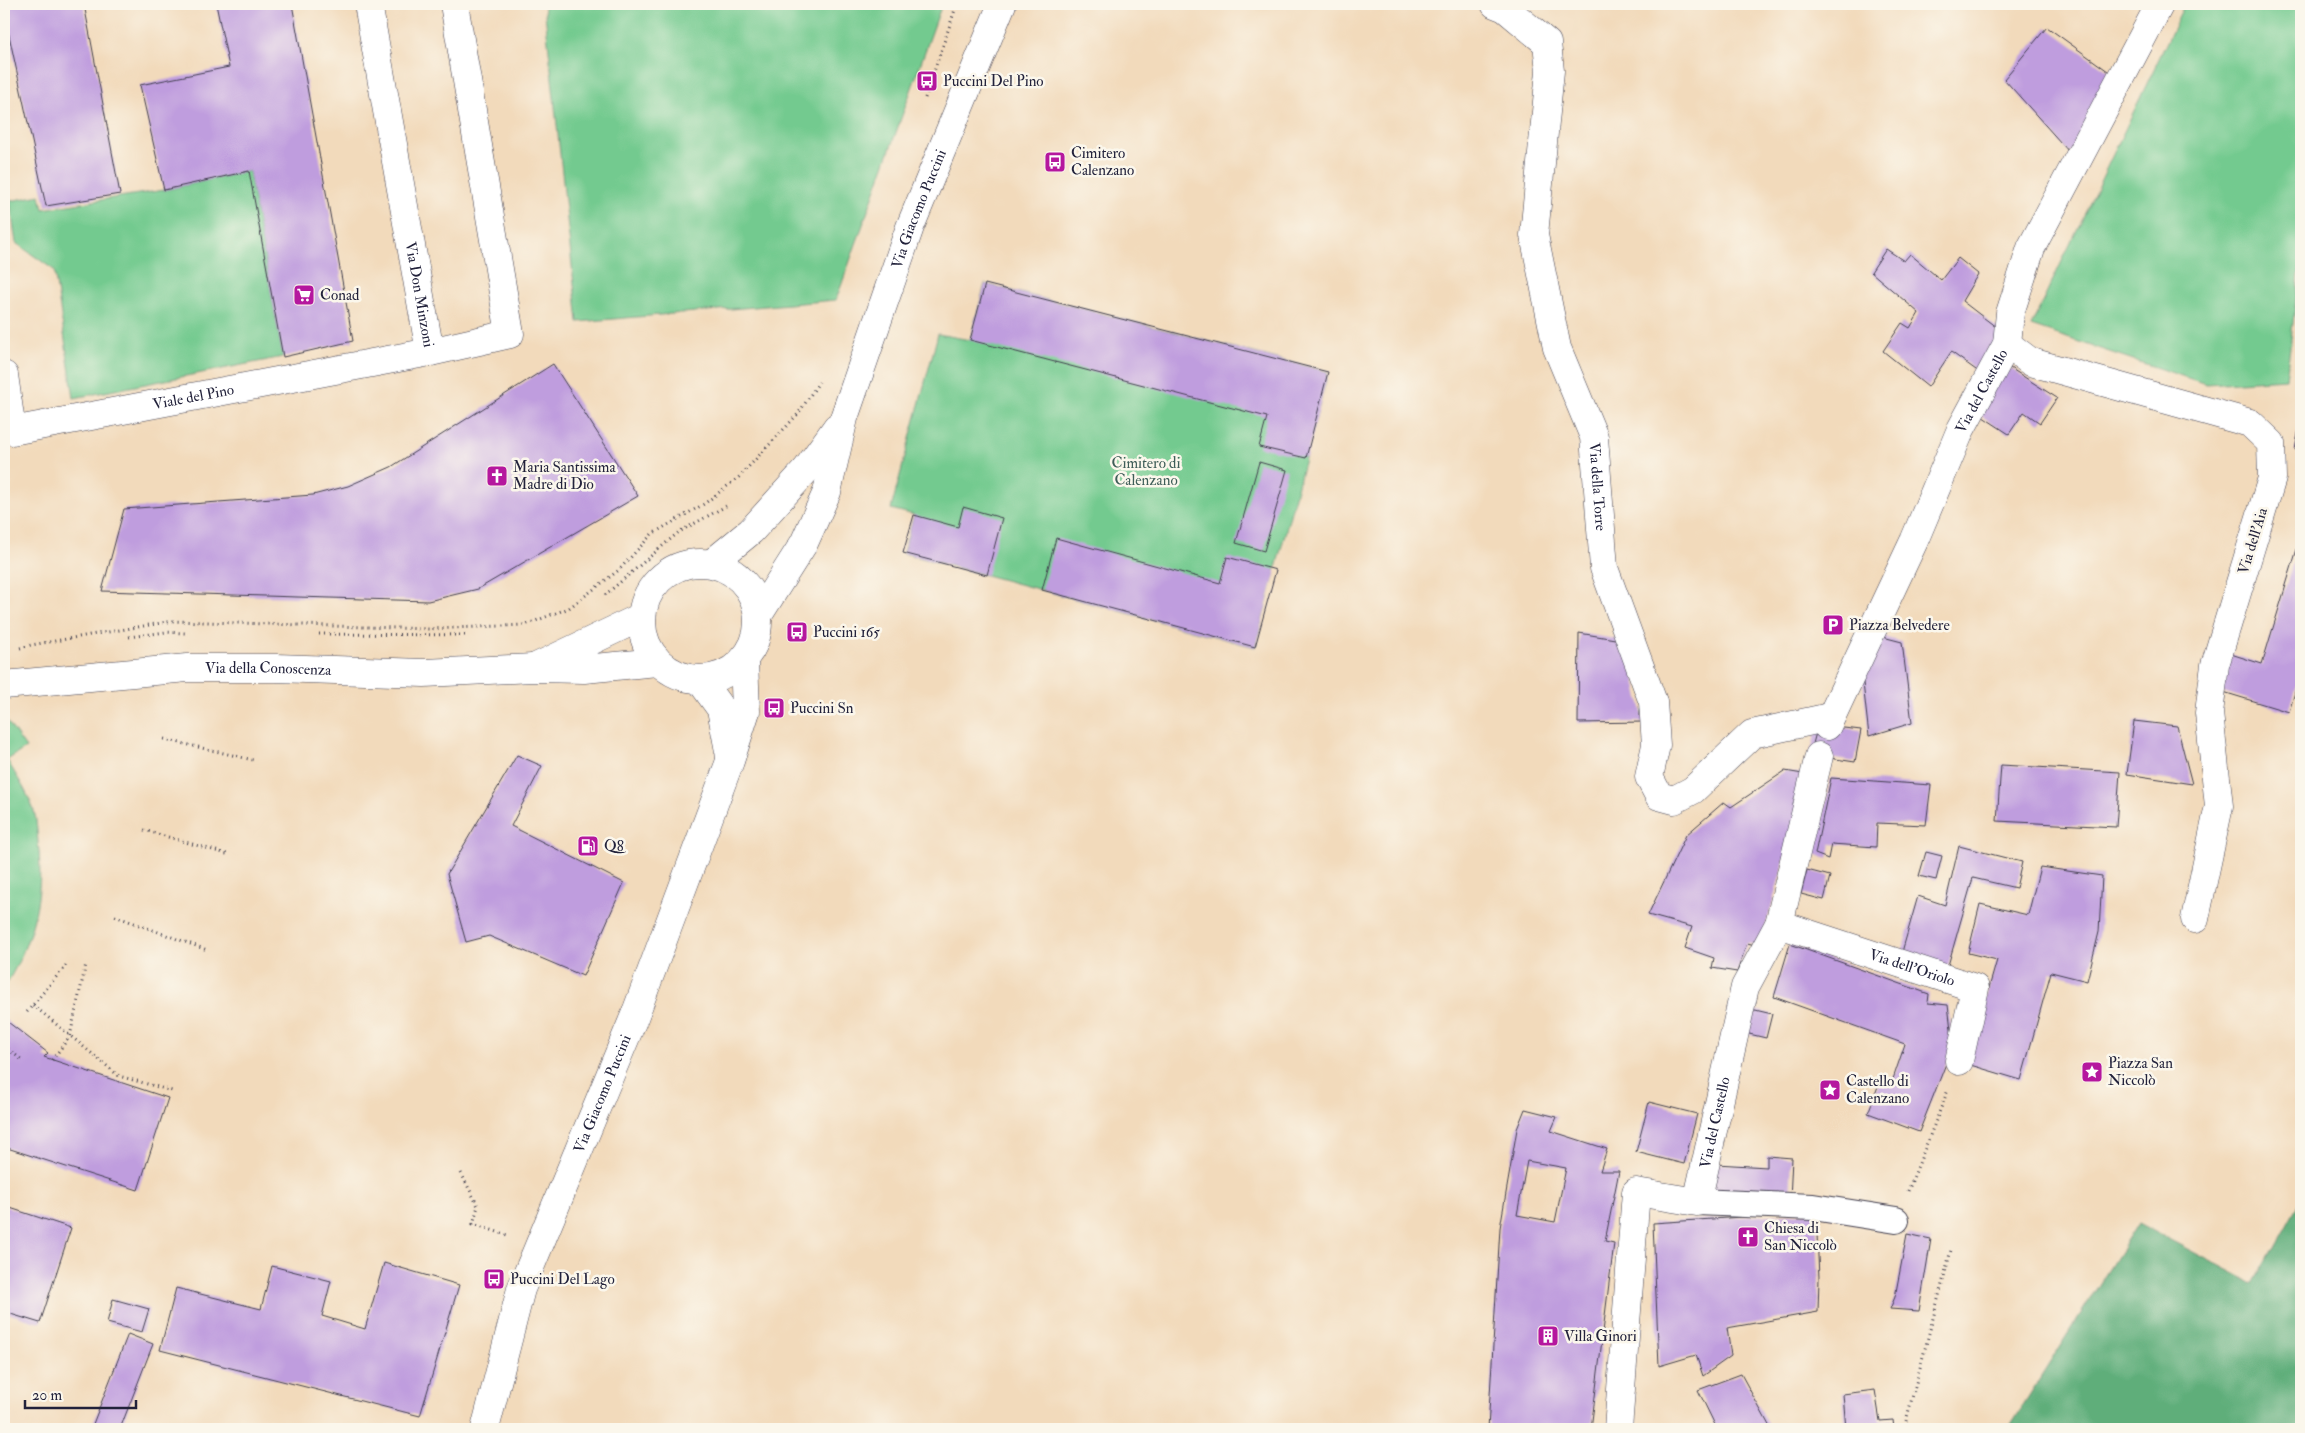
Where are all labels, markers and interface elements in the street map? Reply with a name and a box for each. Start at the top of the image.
bus stop icon: Puccini Del Pino [915,69,939,93]
place label: Puccini Del Pino [943,72,1044,91]
place label: Cimitero Calenzano [1071,144,1134,180]
street label: Via Giacomo Puccini [887,147,950,271]
bus stop icon: Cimitero Calenzano [1043,150,1067,174]
street label: Via Don Minzoni [401,240,438,349]
supermarket icon: Conad [292,283,316,307]
place label: Conad [320,286,360,305]
street label: Via del Castello [1951,346,2012,436]
street label: Viale del Pino [151,380,235,414]
street label: Via della Torre [1585,442,1611,532]
park label: Cimitero di Calenzano [1112,454,1180,490]
place label: Maria Santissima Madre di Dio [513,458,616,494]
church icon: Maria Santissima Madre di Dio [485,464,509,488]
street label: Via dell'Aia [2234,505,2272,576]
parking icon: Piazza Belvedere [1821,613,1845,637]
place label: Piazza Belvedere [1849,616,1950,635]
bus stop icon: Puccini 165 [785,620,809,644]
place label: Puccini 165 [813,623,880,642]
street label: Via della Conoscenza [205,659,333,679]
bus stop icon: Puccini Sn [762,696,786,720]
place label: Puccini Sn [790,699,854,718]
fuel station icon: Q8 [576,834,600,858]
place label: Q8 [604,837,626,856]
street label: Via dell'Oriolo [1867,945,1957,990]
street label: Via Giacomo Puccini [569,1032,635,1156]
place label: Piazza San Niccolò [2108,1054,2173,1090]
place icon: Piazza San Niccolò [2080,1060,2104,1084]
place label: Castello di Calenzano [1846,1072,1909,1108]
street label: Via del Castello [1695,1075,1734,1170]
place icon: Castello di Calenzano [1818,1078,1842,1102]
place label: Chiesa di San Niccolò [1764,1219,1837,1255]
church icon: Chiesa di San Niccolò [1736,1225,1760,1249]
bus stop icon: Puccini Del Lago [482,1267,506,1291]
place label: Puccini Del Lago [510,1270,615,1289]
building icon: Villa Ginori [1536,1324,1560,1348]
place label: Villa Ginori [1564,1327,1637,1346]
scale bar [25,1378,136,1410]
text: 20 m [32,1386,62,1405]

